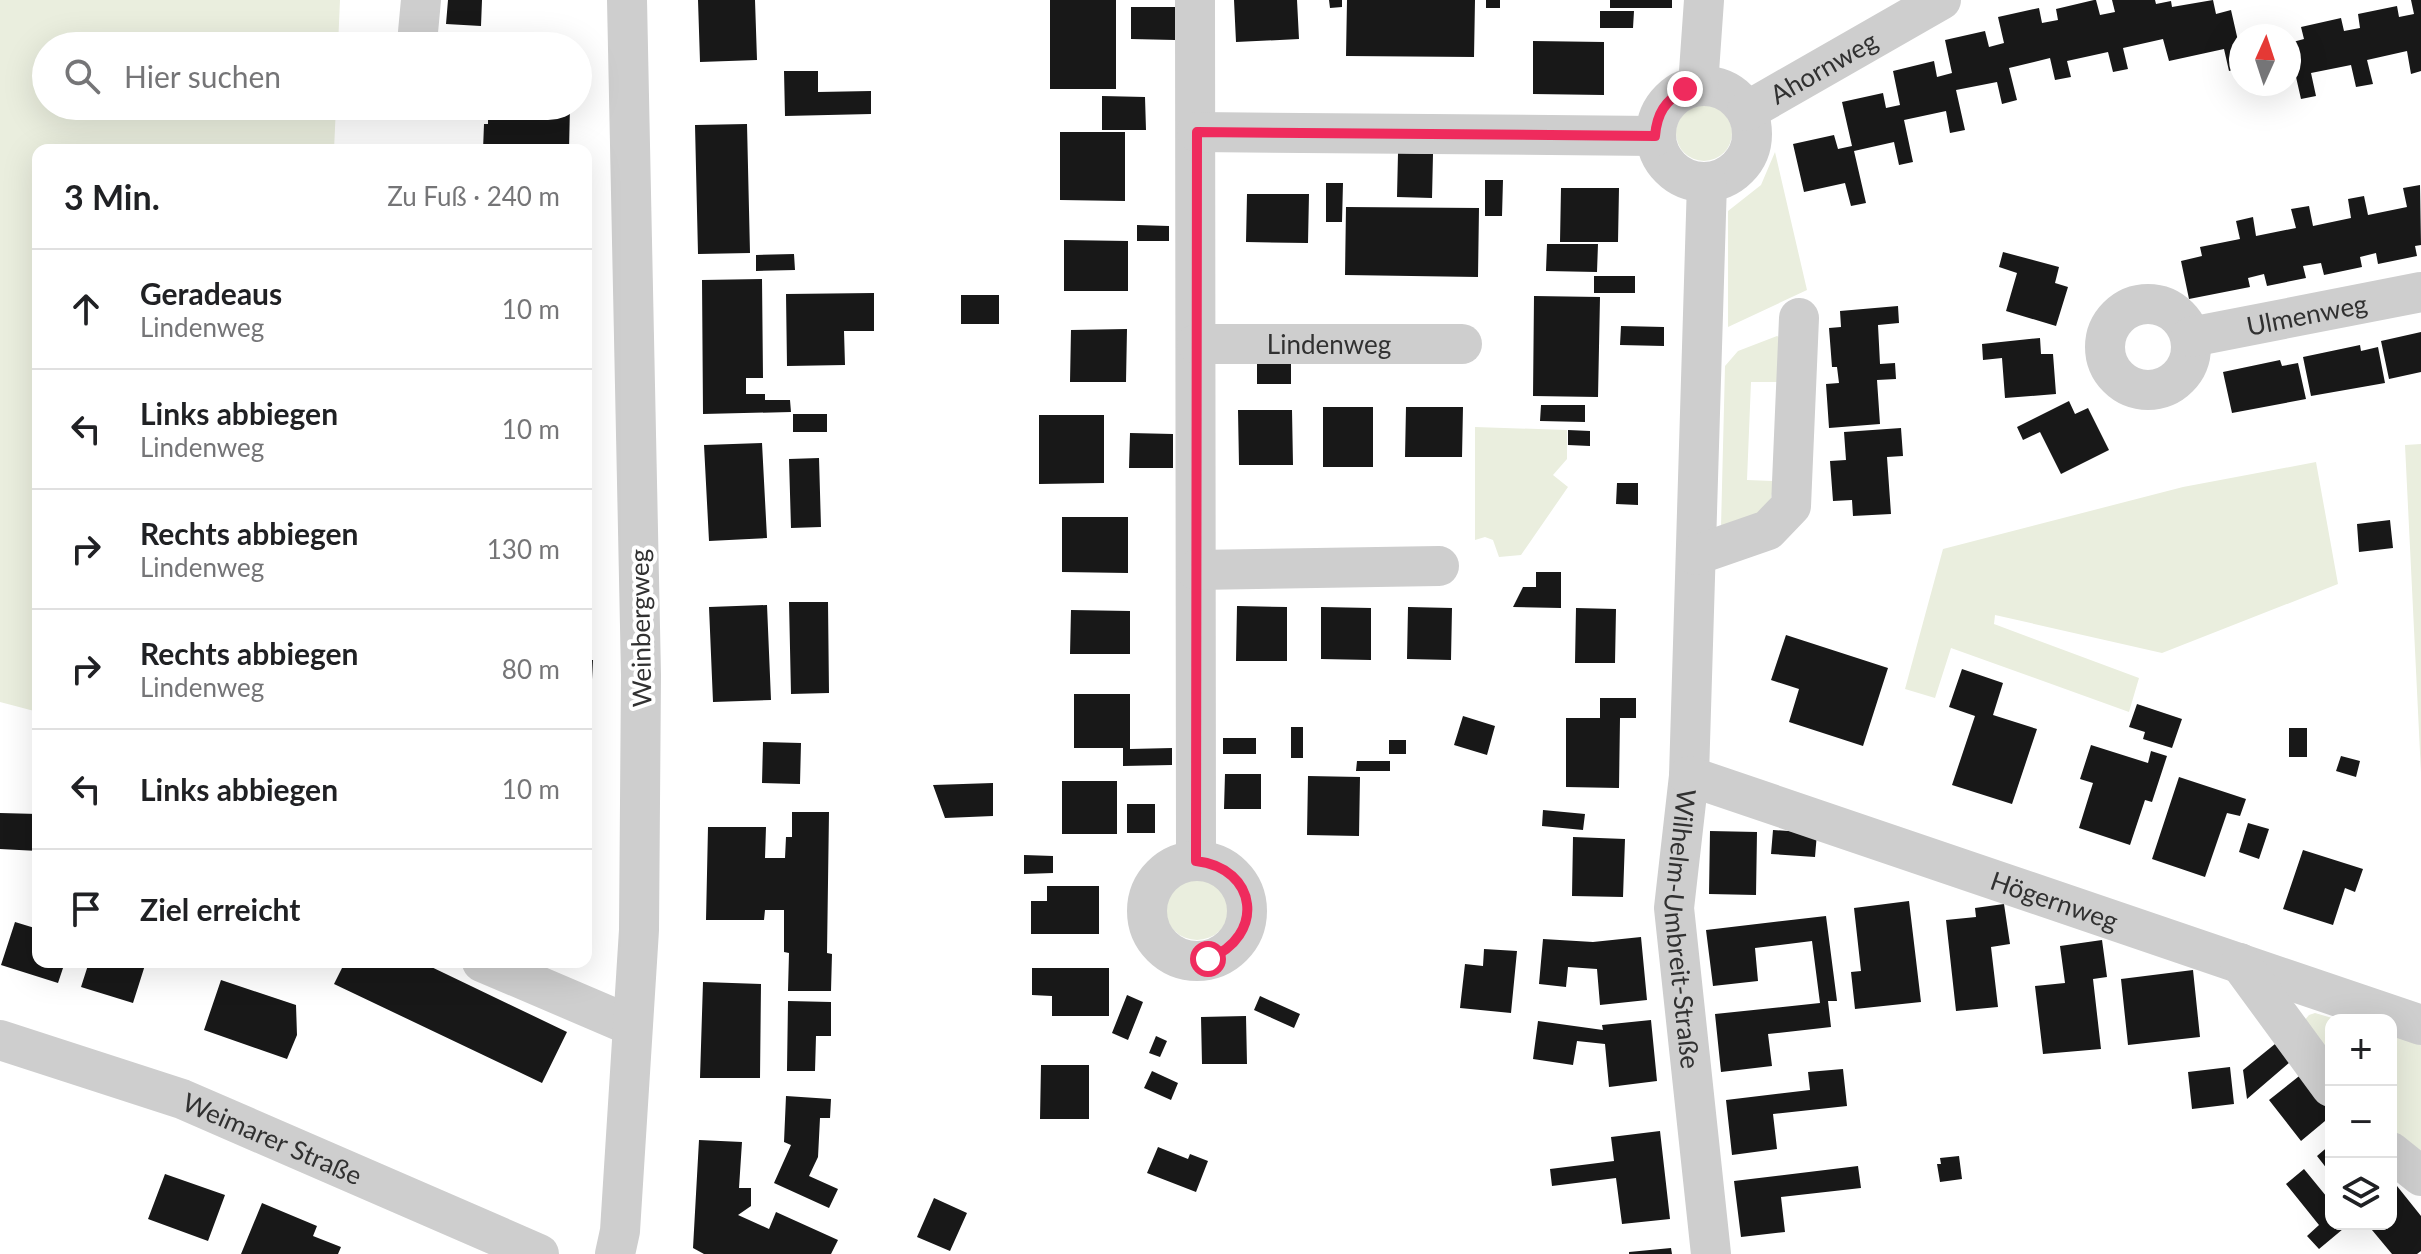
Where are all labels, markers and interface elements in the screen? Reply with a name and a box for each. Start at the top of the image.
street label: Ahornweg [1764,24,1883,111]
north arrow [2229,24,2301,96]
search box [32,32,592,120]
icon: search [60,54,104,98]
text: Hier suchen [124,58,281,94]
route end [1667,71,1703,107]
text: 3 Min. [64,176,160,217]
text: Zu Fuß · 240 m [387,180,560,212]
text: Geradeaus [140,275,282,311]
icon: ahead [64,287,108,331]
street label: Ulmenweg [2244,287,2370,342]
text: 10 m [502,293,560,325]
text: Lindenweg [140,311,264,343]
street label: Lindenweg [1267,328,1391,360]
text: Links abbiegen [140,395,338,431]
icon: left [64,407,108,451]
text: 10 m [502,413,560,445]
text: Lindenweg [140,431,264,463]
text: Rechts abbiegen [140,515,359,551]
icon: right [64,527,108,571]
text: 130 m [487,533,560,565]
street label: Weinbergweg [623,549,657,707]
text: Lindenweg [140,551,264,583]
text: Rechts abbiegen [140,635,359,671]
icon: right [64,647,108,691]
text: 80 m [502,653,560,685]
text: Lindenweg [140,671,264,703]
icon: left [64,767,108,811]
text: Links abbiegen [140,771,338,807]
text: 10 m [502,773,560,805]
street label: Wilhelm-Umbreit-Straße [1658,787,1707,1070]
street label: Högernweg [1987,864,2122,937]
icon: arrive [64,887,108,931]
text: Ziel erreicht [140,891,300,927]
route start [1190,941,1226,977]
map controls [2325,1014,2397,1230]
button: + [2325,1014,2397,1086]
street label: Weimarer Straße [178,1085,367,1191]
button: − [2325,1086,2397,1158]
button: layers [2325,1158,2397,1230]

